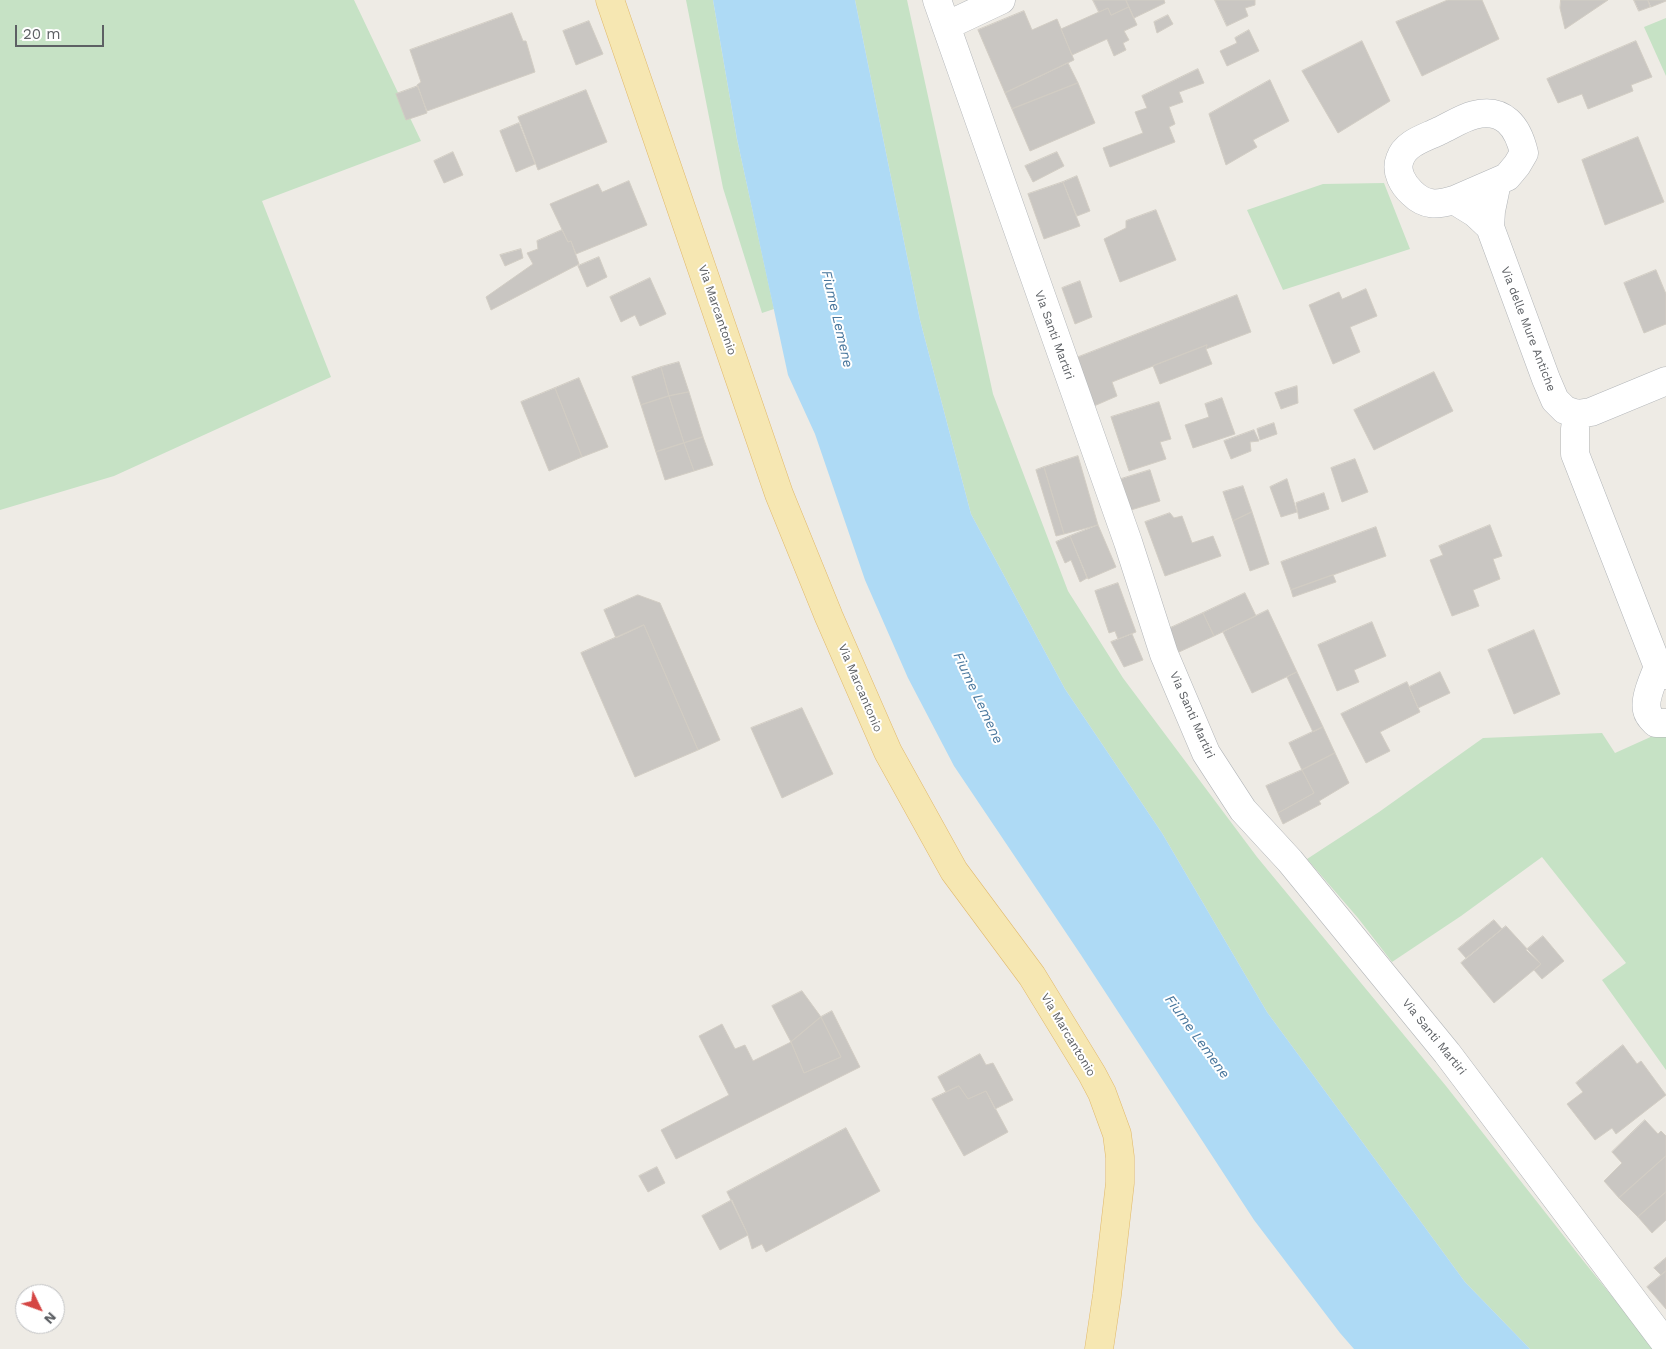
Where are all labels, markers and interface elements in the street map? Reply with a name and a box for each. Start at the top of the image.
scale bar [18,15,106,47]
text: 20 m [23,25,61,43]
street label: Via Marcantonio [695,263,739,357]
street label: Via delle Mure Antiche [1498,265,1558,393]
water label: Fiume Lemene [818,269,856,369]
street label: Via Santi Martiri [1031,289,1077,381]
street label: Via Marcantonio [835,642,885,734]
water label: Fiume Lemene [949,650,1007,746]
street label: Via Santi Martiri [1166,669,1218,761]
street label: Via Marcantonio [1038,991,1098,1079]
water label: Fiume Lemene [1161,992,1233,1082]
street label: Via Santi Martiri [1399,996,1469,1078]
north arrow [15,1284,65,1334]
text: N [41,1309,60,1328]

